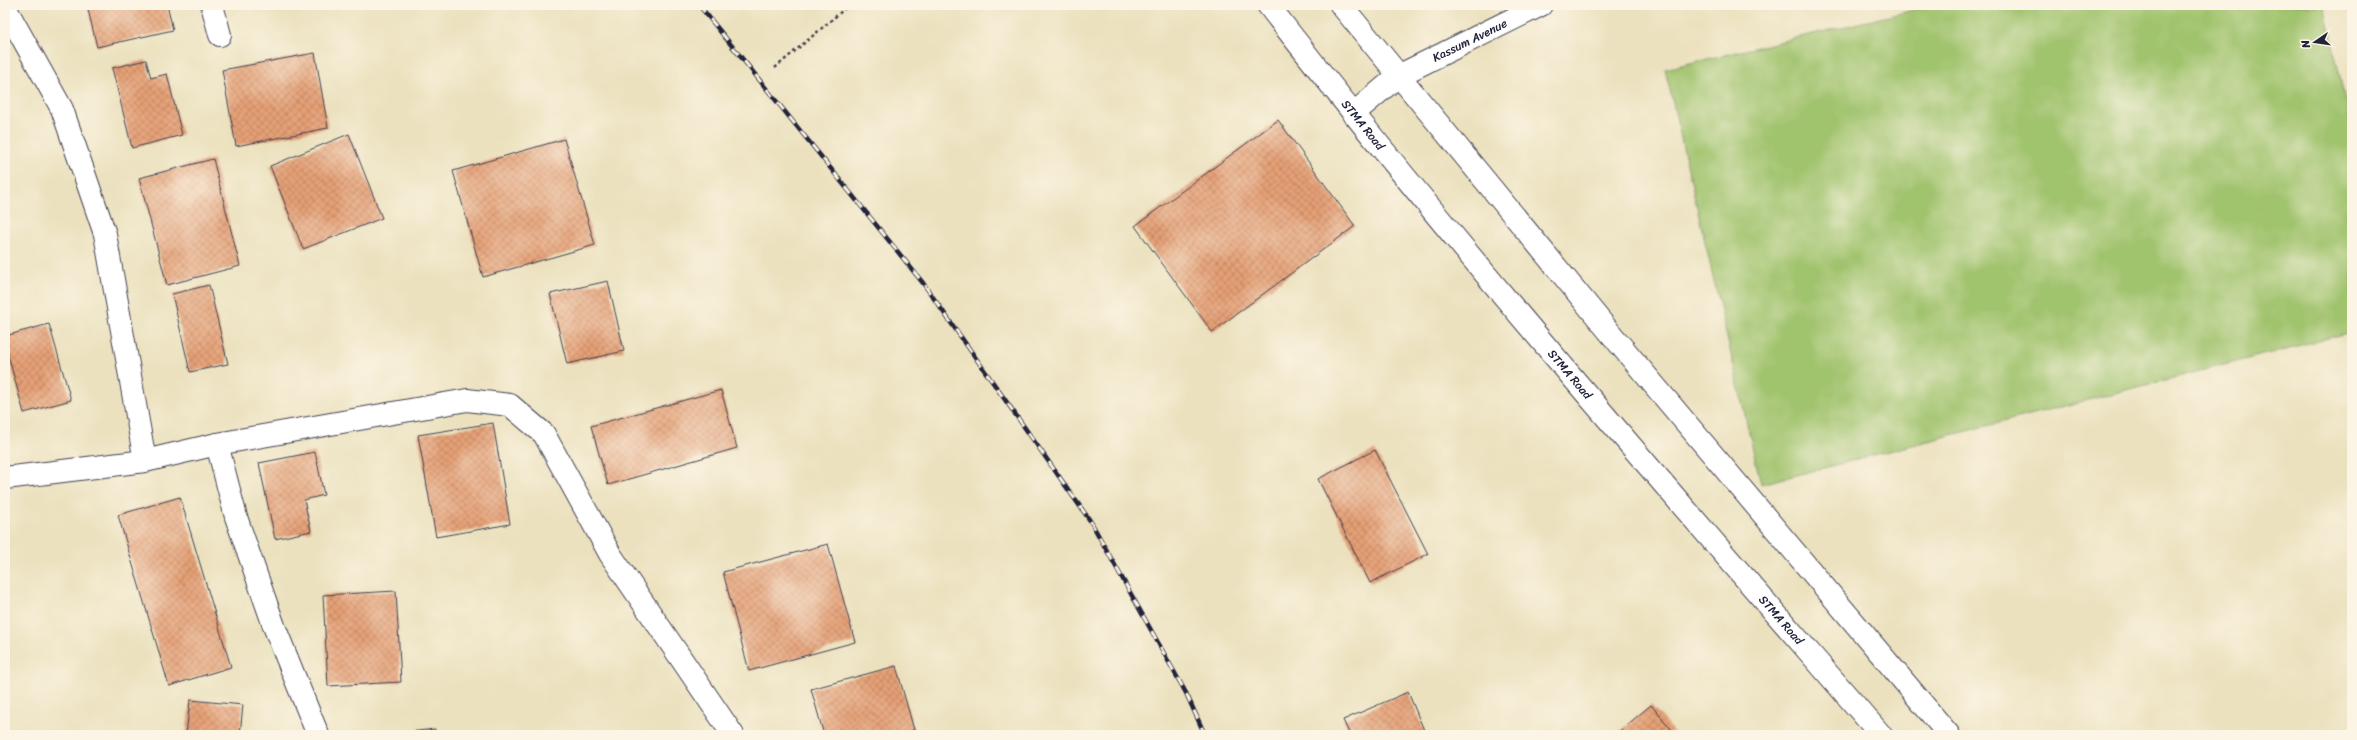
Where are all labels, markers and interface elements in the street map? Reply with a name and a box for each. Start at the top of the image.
street label: Kassum Avenue [1428,12,1511,68]
north arrow [2295,22,2335,62]
text: N [2296,38,2316,51]
street label: STMA Road [1335,95,1392,157]
street label: STMA Road [1542,344,1599,406]
street label: STMA Road [1753,590,1810,651]

